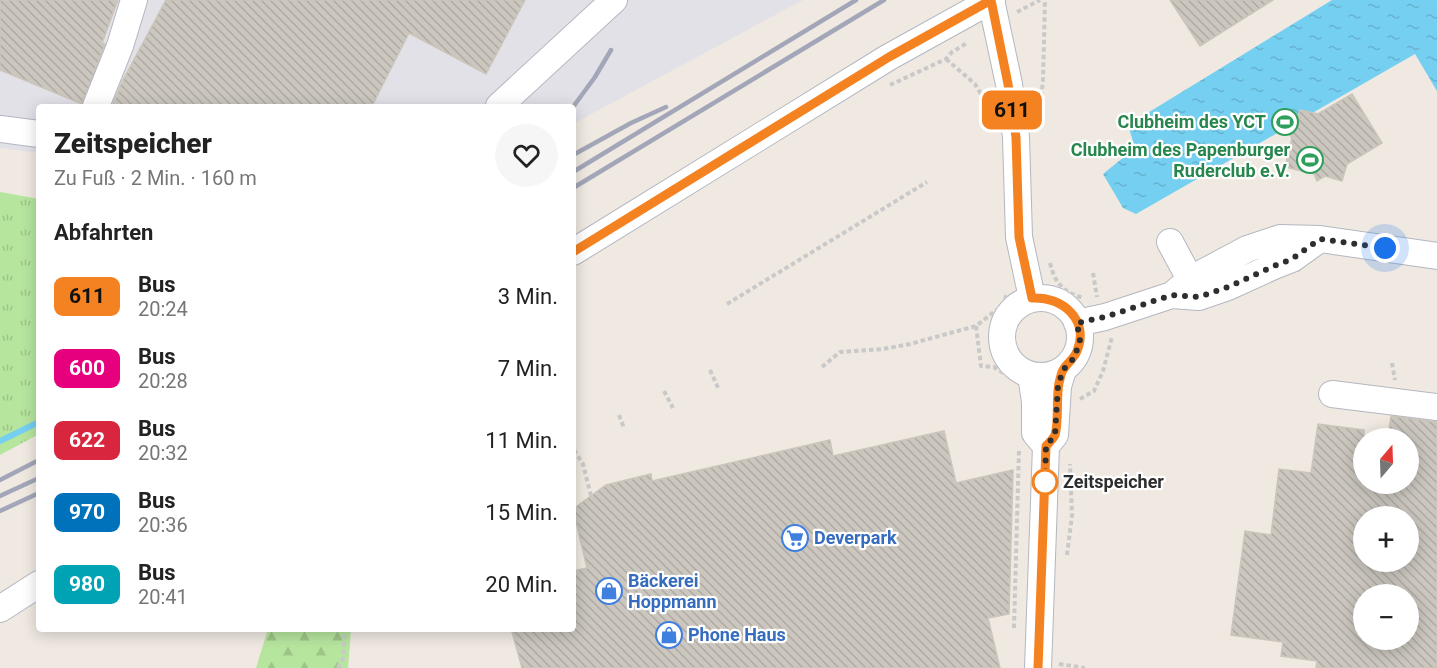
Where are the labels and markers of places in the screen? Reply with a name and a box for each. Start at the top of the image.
sports icon: Clubheim des YCT [1270,107,1300,137]
place label: Clubheim des YCT [1117,111,1266,132]
place label: Clubheim des Papenburger Ruderclub e.V. [1071,139,1290,181]
sports icon: Clubheim des Papenburger Ruderclub e.V. [1295,145,1325,175]
marker: Zeitspeicher [1032,469,1058,495]
place label: Zeitspeicher [1063,471,1164,492]
supermarket icon: Deverpark [780,523,810,553]
place label: Deverpark [814,527,897,548]
place label: Bäckerei Hoppmann [628,570,717,612]
shop icon: Bäckerei Hoppmann [594,576,624,606]
shop icon: Phone Haus [654,620,684,650]
place label: Phone Haus [688,624,786,645]

